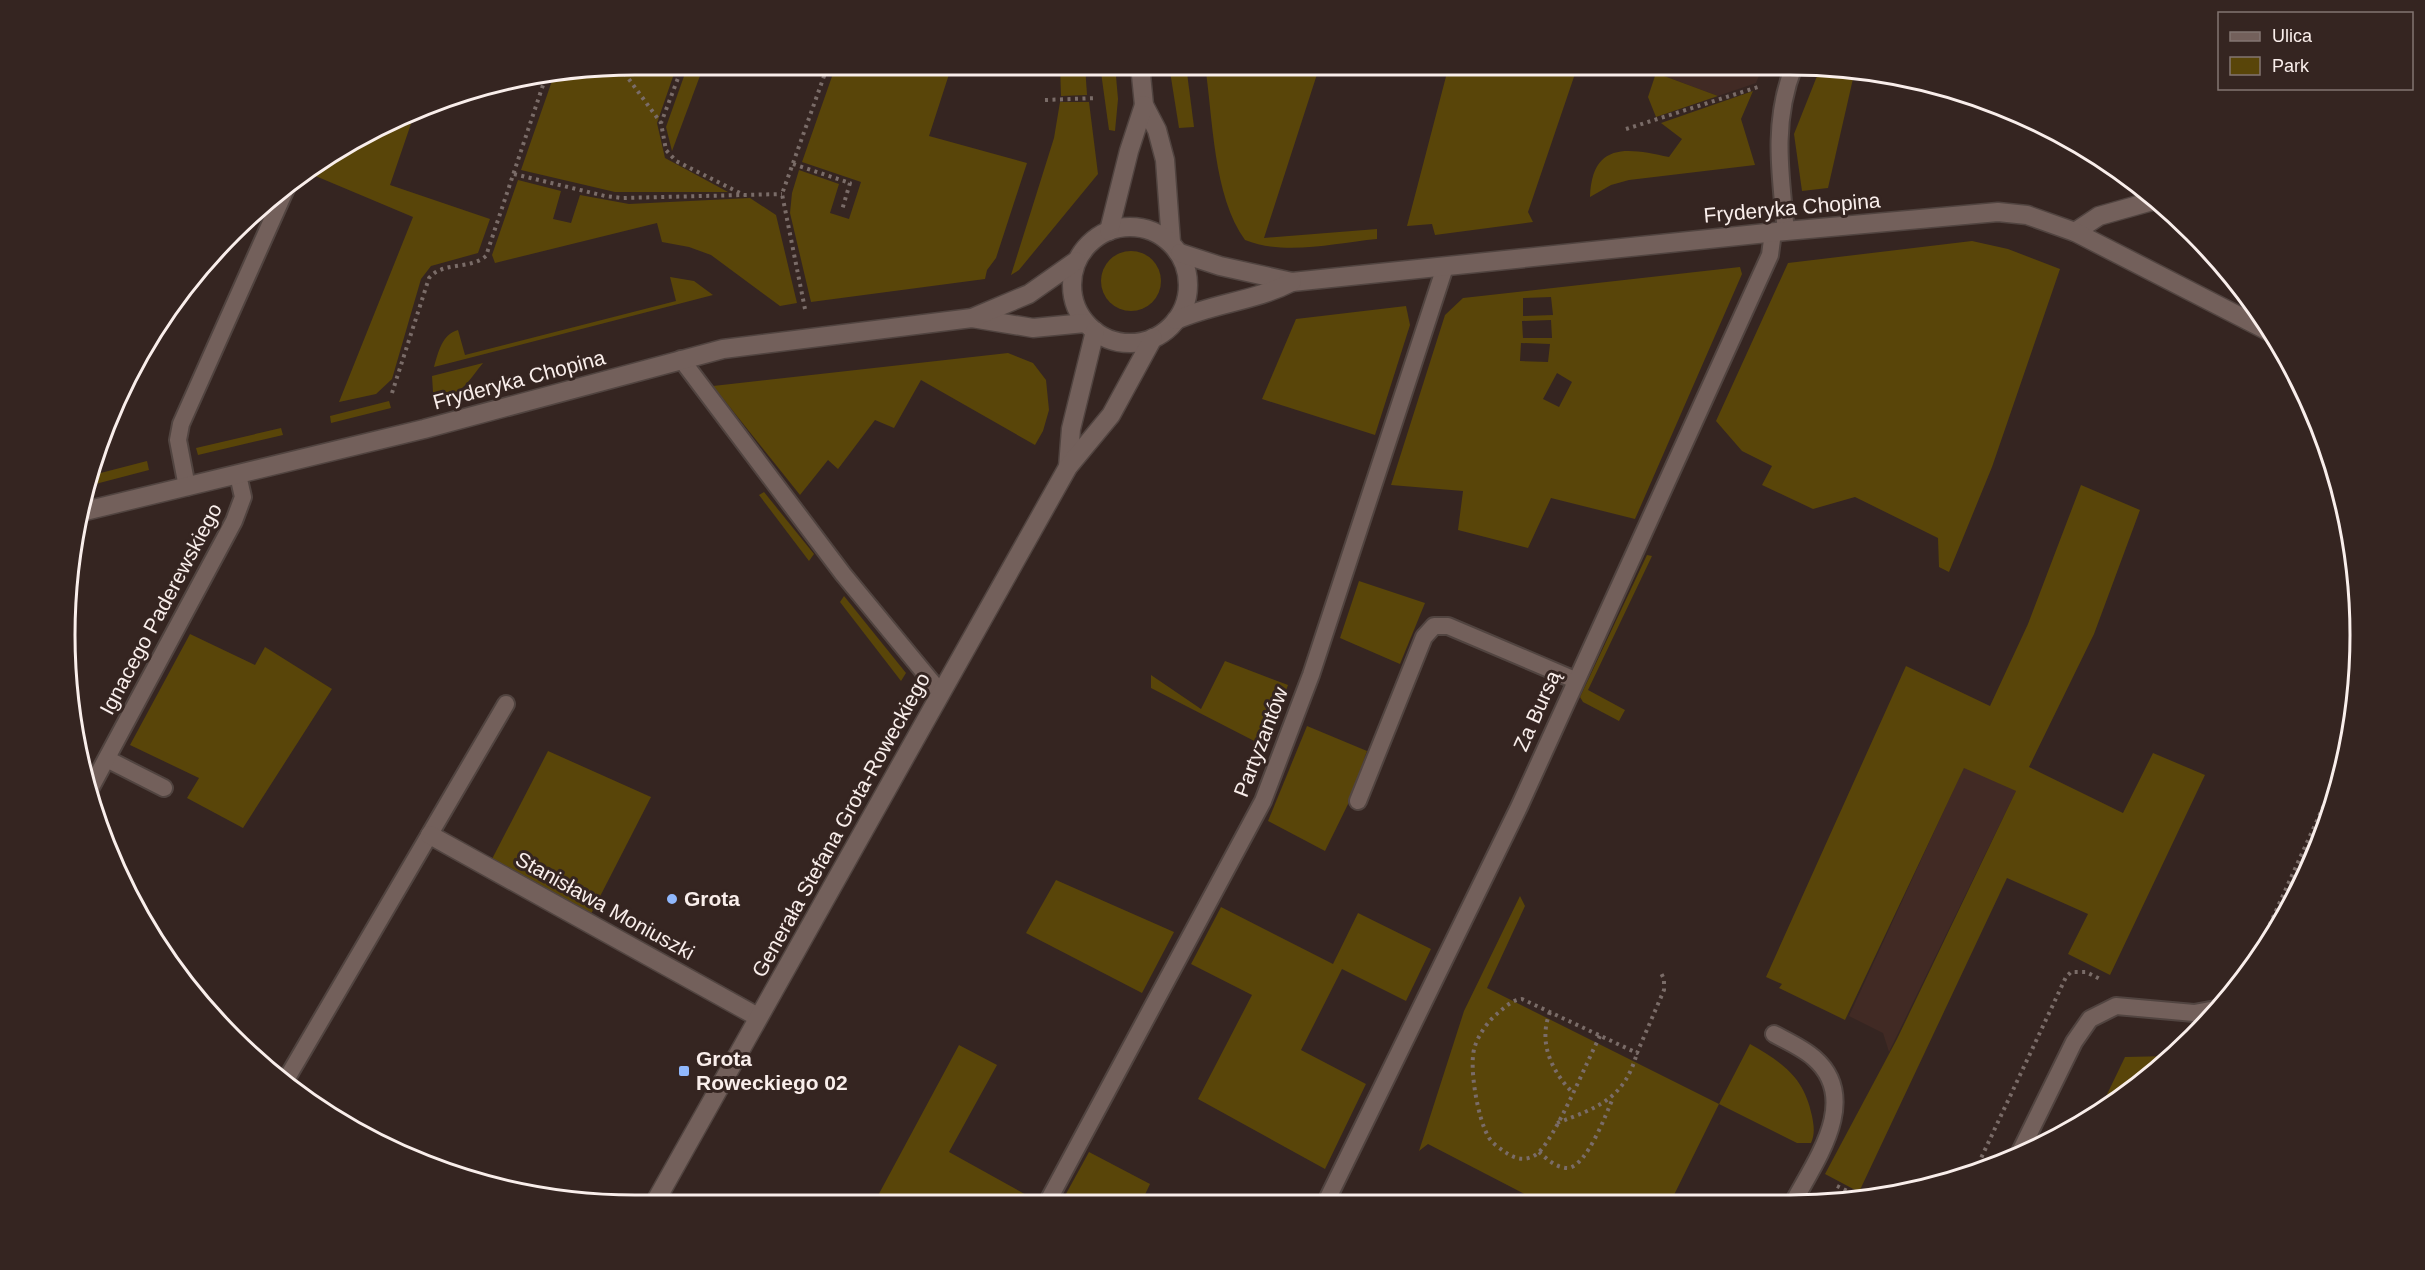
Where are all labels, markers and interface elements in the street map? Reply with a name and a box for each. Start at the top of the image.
legend [2218,12,2413,90]
text: Ulica [2272,26,2313,46]
text: Park [2272,56,2310,76]
street label: Fryderyka Chopina [1703,188,1882,227]
street label: Fryderyka Chopina [430,345,608,414]
street label: Ignacego Paderewskiego [95,499,226,718]
street label: Za Bursą [1509,667,1565,754]
street label: Generała Stefana Grota-Roweckiego [747,669,934,981]
street label: Partyzantów [1229,683,1292,800]
street label: Stanisława Moniuszki [512,847,699,964]
place label: Grota [684,887,740,910]
marker: Grota [665,892,679,906]
place label: Grota Roweckiego 02 [696,1047,848,1094]
marker: Grota Roweckiego 02 [677,1064,691,1078]

